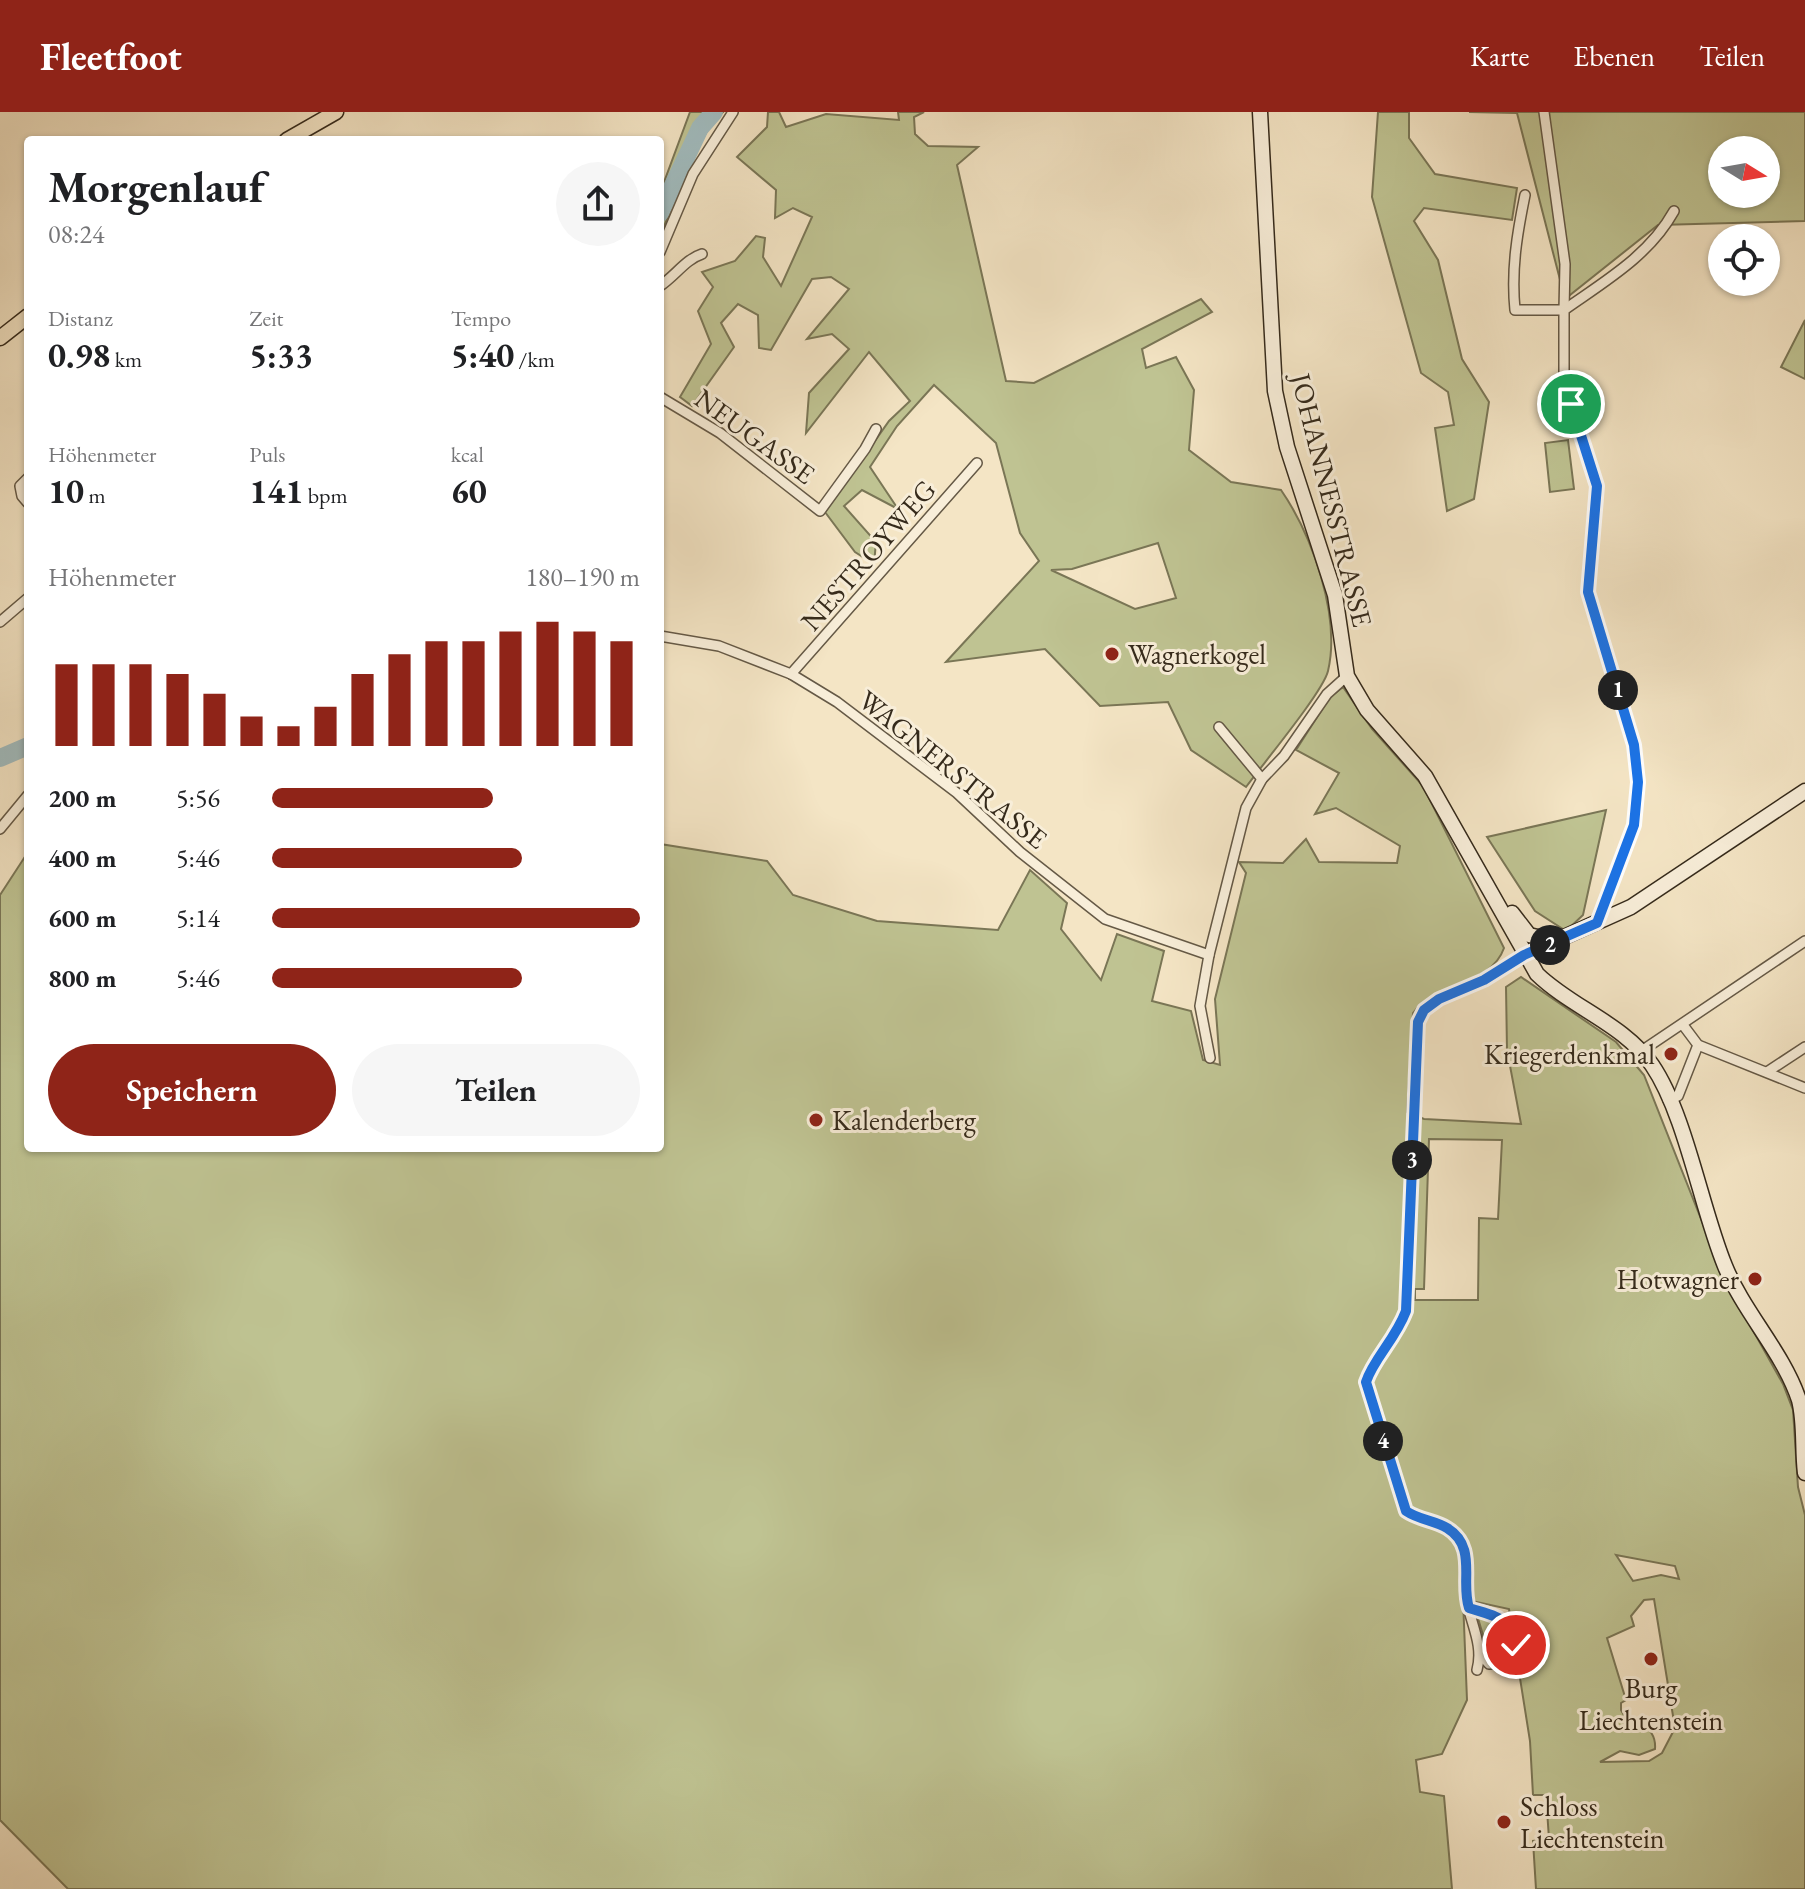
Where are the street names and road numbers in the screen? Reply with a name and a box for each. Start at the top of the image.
street label: JOHANNESSTRASSE [1283,367,1381,631]
street label: NEUGASSE [688,380,822,492]
street label: NESTROYWEG [793,472,943,638]
street label: WAGNERSTRASSE [851,682,1055,856]

